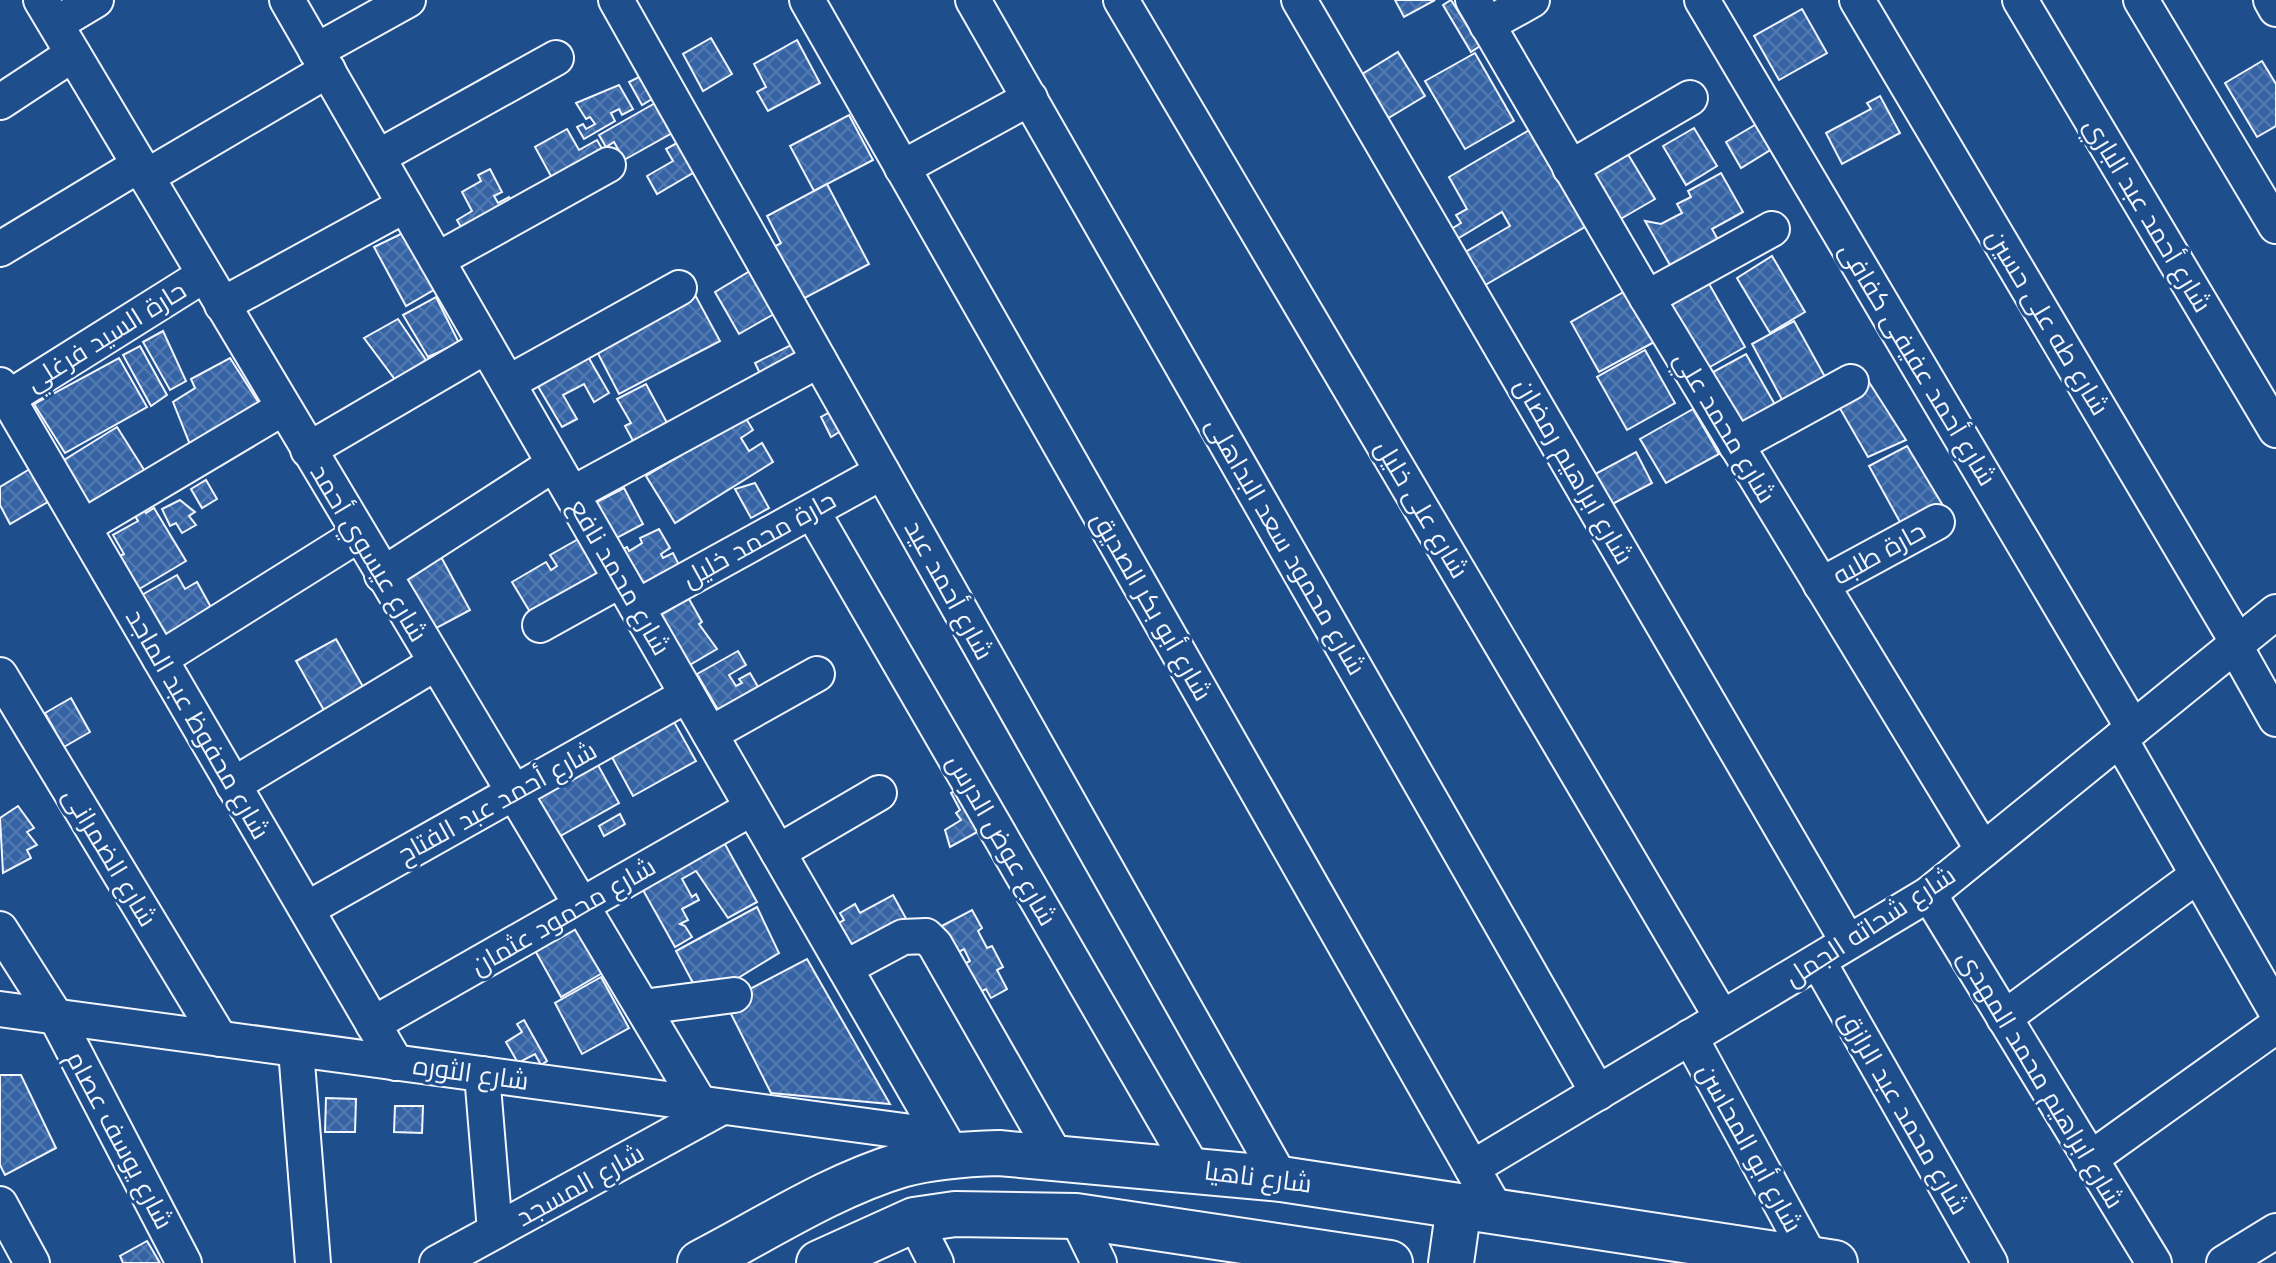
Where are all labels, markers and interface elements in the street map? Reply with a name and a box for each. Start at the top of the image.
street label: شارع أحمد عبد الباري [2074,111,2220,320]
street label: شارع طه على حسين [1979,224,2115,422]
street label: شارع أحمد عفيفى كفافى [1832,236,2004,492]
street label: حارة السيد فرغلي [20,275,195,402]
street label: شارع محمد علي [1663,346,1782,511]
street label: شارع ابراهيم رمضان [1506,373,1639,571]
street label: شارع محمود سعد البداهلى [1198,412,1372,681]
street label: شارع على خليل [1367,435,1475,585]
street label: شارع عيسوي أحمد [300,458,435,650]
street label: حارة محمد خليل [677,485,841,594]
street label: شارع محمد نافع [561,494,677,661]
street label: شارع أبو بكر الصديق [1084,505,1220,707]
street label: شارع أحمد عيد [897,514,1001,666]
street label: حارة طلبه [1827,515,1931,591]
street label: شارع محفوظ عبد الماجد [118,604,276,845]
street label: شارع أحمد عبد الفتاح [391,733,603,871]
street label: شارع عوض الدرس [939,749,1063,932]
street label: شارع الضمرانى [55,782,163,933]
street label: شارع محمود عثمان [465,851,662,983]
street label: شارع شحاته الجمل [1779,860,1962,994]
street label: شارع ابراهيم محمد المهدى [1949,944,2130,1215]
street label: شارع محمد عبد الرازق [1832,1004,1975,1221]
street label: شارع يوسف عصام [58,1046,180,1236]
street label: شارع الثوره [411,1050,531,1098]
street label: شارع أبو المحاسن [1690,1058,1810,1238]
street label: شارع المسجد [511,1138,650,1234]
street label: شارع ناهيا [1202,1156,1314,1200]

